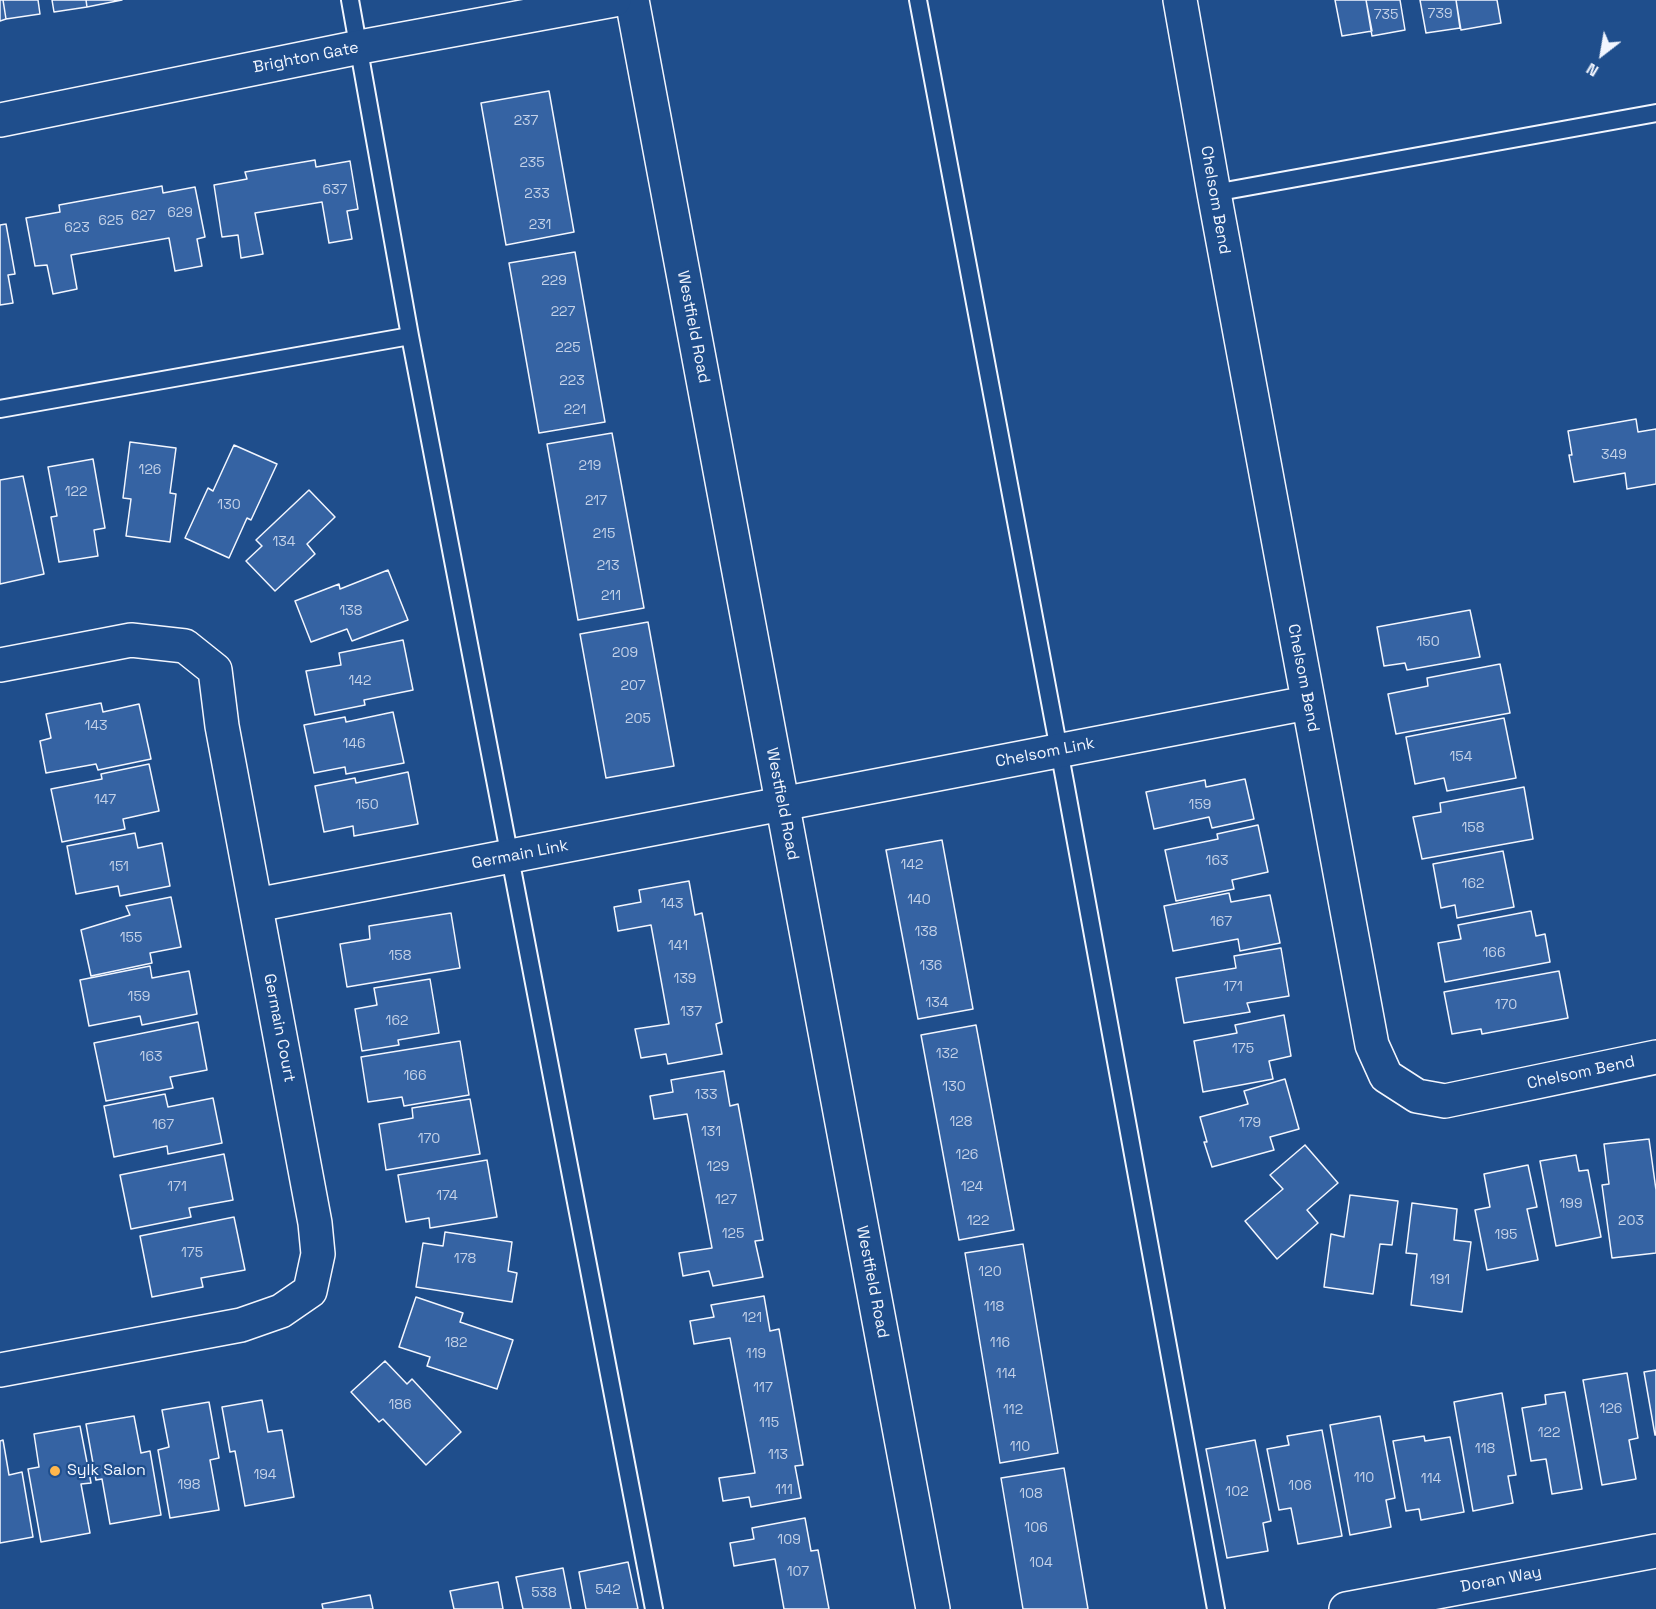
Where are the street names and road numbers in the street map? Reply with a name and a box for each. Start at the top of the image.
street label: Brighton Gate [252,38,360,78]
street label: Chelsom Bend [1196,144,1234,256]
street label: Westfield Road [673,269,713,385]
street label: Chelsom Bend [1283,622,1323,734]
street label: Chelsom Link [994,734,1096,772]
street label: Westfield Road [762,746,802,862]
street label: Germain Link [470,836,570,874]
street label: Germain Court [259,972,299,1084]
street label: Chelsom Bend [1525,1052,1637,1094]
street label: Westfield Road [852,1224,892,1340]
street label: Doran Way [1459,1563,1543,1597]

